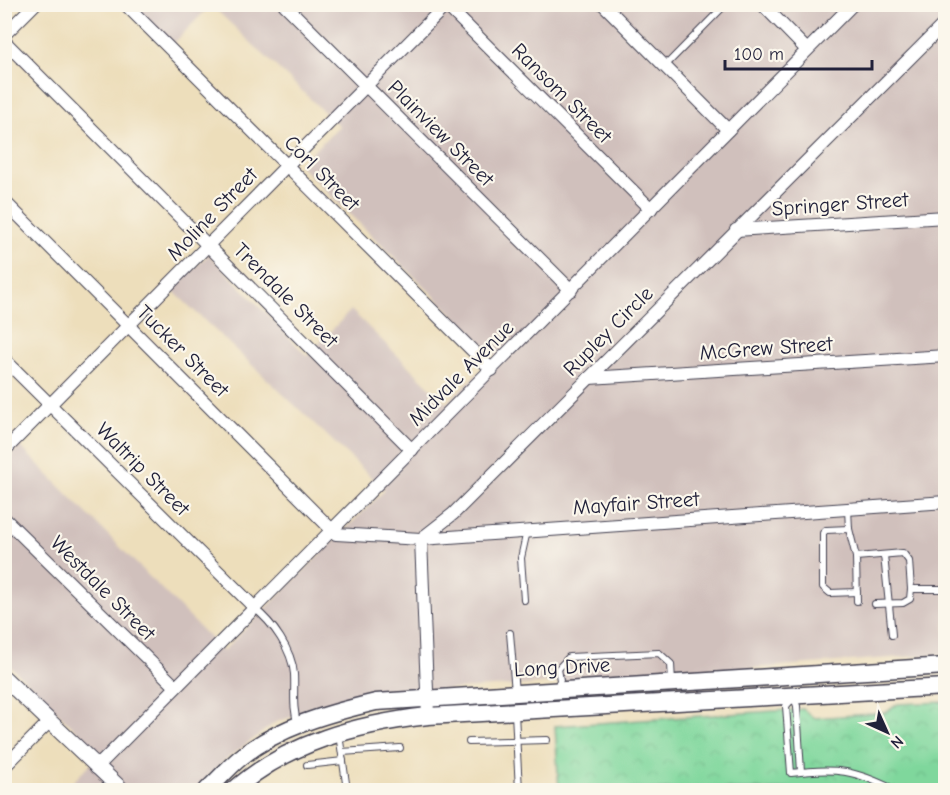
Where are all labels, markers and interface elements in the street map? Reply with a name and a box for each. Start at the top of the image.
scale bar [725,33,872,71]
street label: Ransom Street [507,38,618,149]
text: 100 m [734,44,784,65]
street label: Plainview Street [383,75,500,192]
street label: Corl Street [279,130,365,216]
street label: Moline Street [162,162,263,265]
street label: Springer Street [771,187,910,221]
street label: Trendale Street [229,238,344,353]
street label: Rupley Circle [558,281,658,381]
street label: Tucker Street [132,300,235,403]
street label: Midvale Avenue [403,315,519,431]
street label: McGrew Street [699,331,834,365]
street label: Waltrip Street [91,417,195,521]
street label: Mayfair Street [572,487,701,519]
street label: Westdale Street [46,531,161,646]
street label: Long Drive [513,652,611,682]
north arrow [857,702,917,762]
text: N [887,732,907,752]

